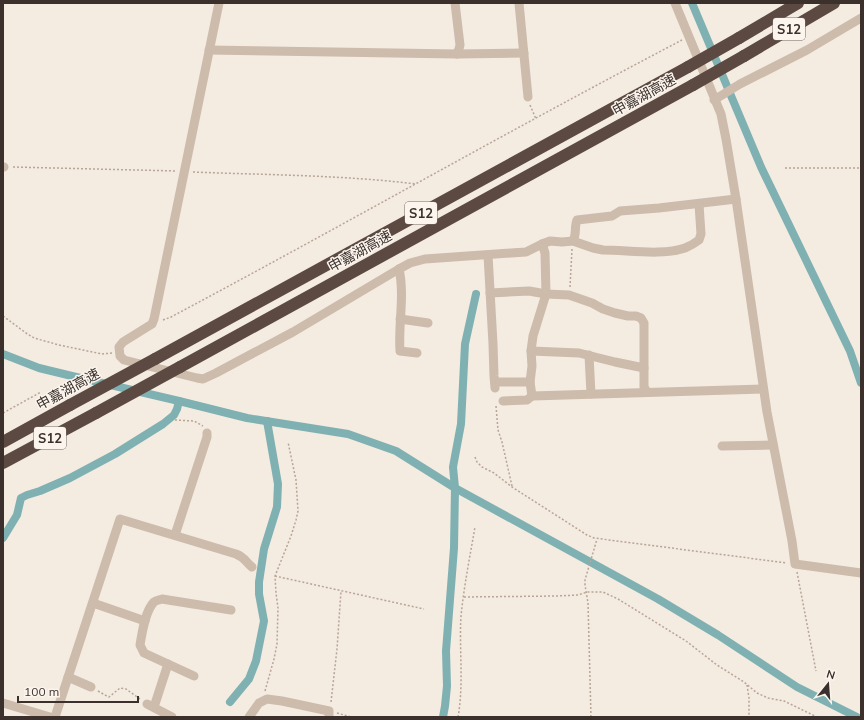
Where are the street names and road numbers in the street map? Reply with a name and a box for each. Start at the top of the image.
road number: S12 [773,18,805,40]
street label: 申嘉湖高速 [609,70,679,120]
road number: S12 [405,202,437,224]
street label: 申嘉湖高速 [325,226,395,276]
street label: 申嘉湖高速 [33,364,103,414]
road number: S12 [34,427,66,449]

